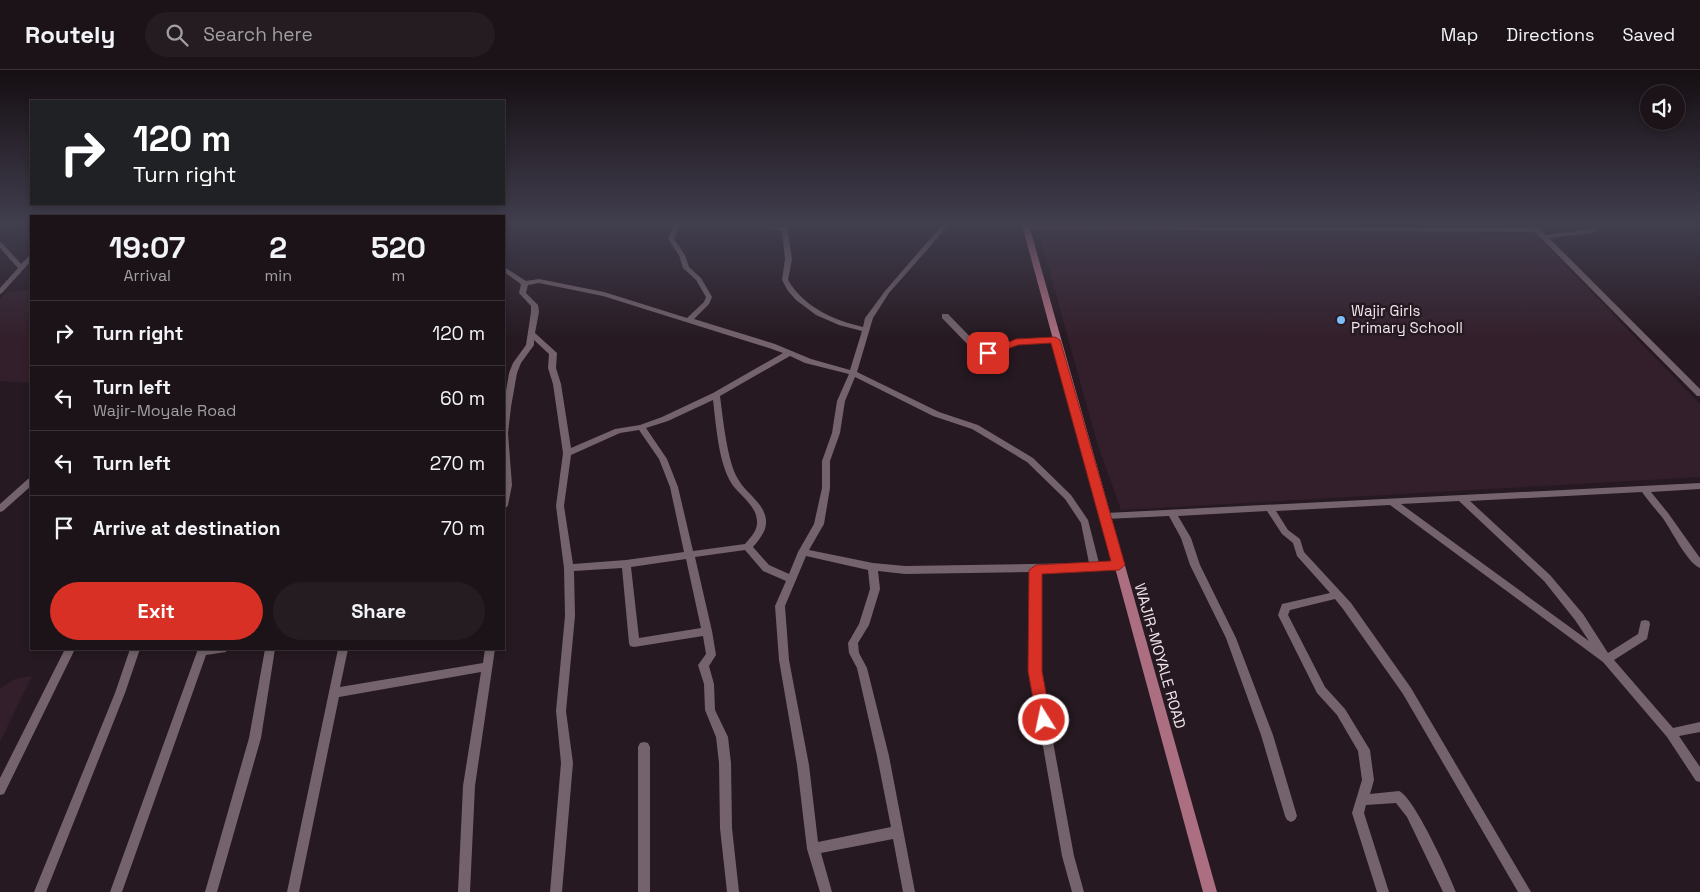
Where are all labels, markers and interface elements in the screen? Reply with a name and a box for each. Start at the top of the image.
search box [145,12,495,57]
text: Routely [25,19,115,50]
icon: search [163,21,191,49]
text: Search here [203,22,313,47]
text: Map [1441,23,1478,46]
text: Directions [1506,23,1595,46]
text: Saved [1623,23,1675,46]
map controls [1640,85,1685,130]
button: sound [1640,85,1685,130]
text: 120 m [133,117,231,161]
icon: right [50,120,115,185]
text: Turn right [133,160,236,188]
text: 19:07 [109,228,185,267]
text: 2 [269,228,287,267]
text: 520 [371,228,426,267]
text: Arrival [123,265,171,286]
text: min [264,265,292,286]
text: m [392,265,405,286]
place label: Wajir Girls Primary Schooll [1351,301,1463,337]
marker: Wajir Girls Primary Schooll [1335,314,1347,326]
icon: right [50,319,78,347]
text: Turn right [93,321,183,346]
text: 120 m [432,321,485,346]
pin [967,332,1009,374]
icon: arrive [974,339,1002,367]
text: Turn left [93,375,171,400]
icon: left [50,384,78,412]
text: 60 m [440,386,485,411]
text: Wajir-Moyale Road [93,400,236,421]
icon: left [50,449,78,477]
text: Turn left [93,451,171,476]
text: 270 m [430,451,485,476]
icon: arrive [50,514,78,542]
text: Arrive at destination [93,516,281,541]
text: 70 m [441,516,485,541]
street label: WAJIR-MOYALE ROAD [1131,581,1190,731]
button: Exit [50,582,263,640]
button: Share [273,582,485,640]
position arrow [1017,693,1069,745]

